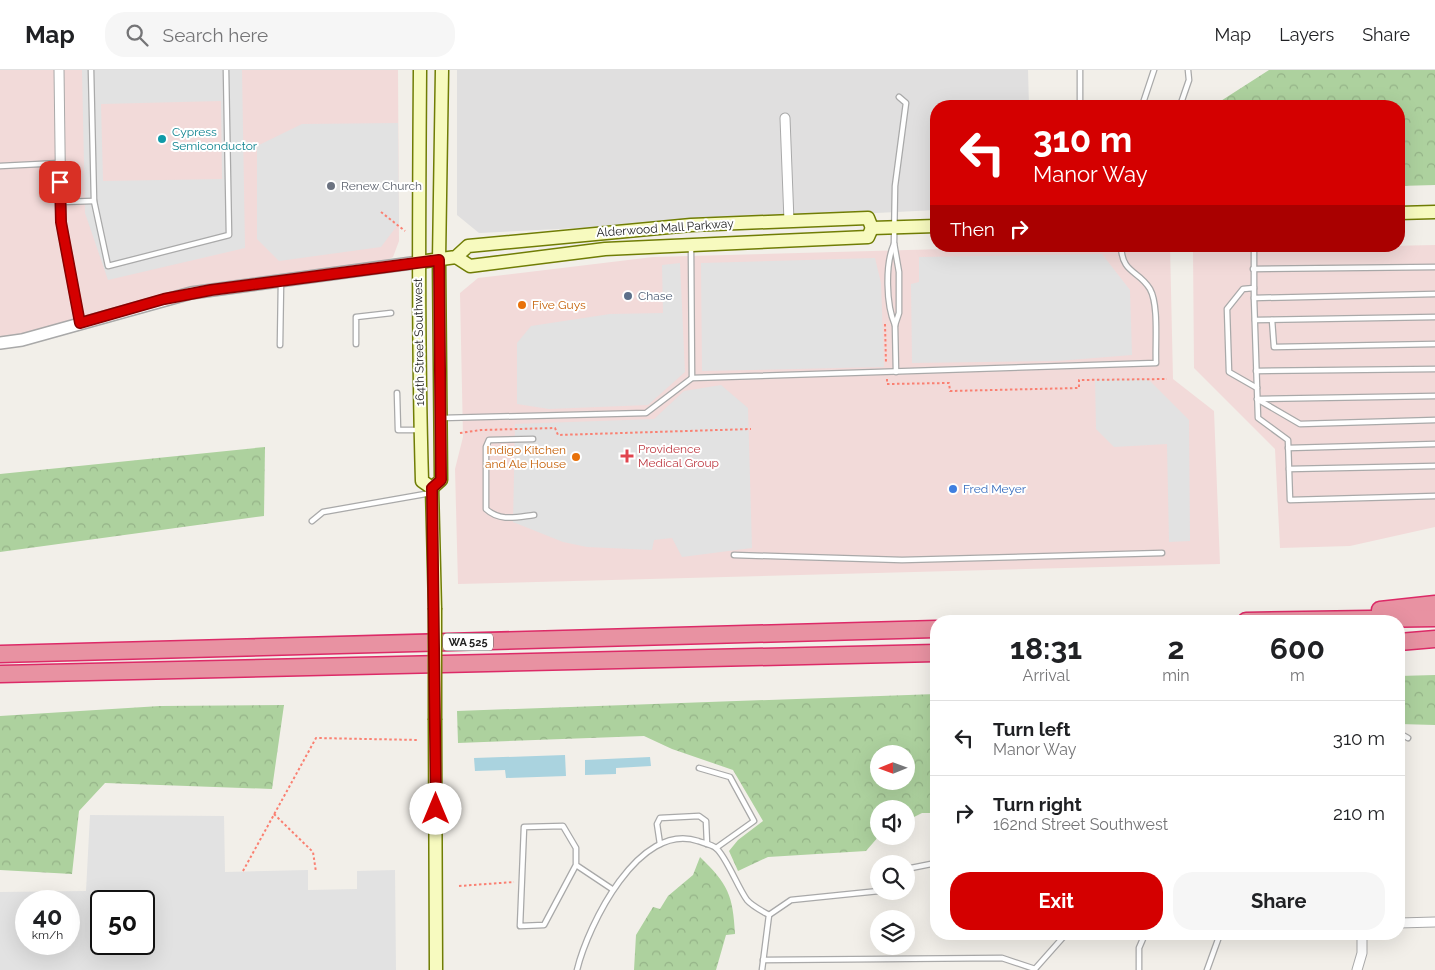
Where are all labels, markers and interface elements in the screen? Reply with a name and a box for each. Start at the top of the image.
search box [105,12,455,57]
text: Map [25,20,75,49]
icon: search [123,21,151,49]
text: Search here [163,24,268,46]
text: Map [1215,24,1251,45]
text: Layers [1279,24,1334,45]
text: Share [1362,24,1410,45]
text: 310 m [1033,119,1132,160]
icon: left [950,120,1015,185]
place label: Cypress Semiconductor [172,125,258,153]
marker: Cypress Semiconductor [156,133,168,145]
pin [39,161,81,203]
text: Manor Way [1033,161,1148,187]
icon: arrive [46,168,74,196]
place label: Renew Church [341,179,422,193]
marker: Renew Church [325,180,337,192]
icon: right [1005,215,1033,243]
street label: Alderwood Mall Parkway [596,216,735,240]
text: Then [950,218,995,240]
street label: 164th Street Southwest [411,278,427,406]
place label: Chase [638,289,673,303]
marker: Chase [622,290,634,302]
place label: Five Guys [532,298,586,312]
marker: Five Guys [516,299,528,311]
place label: Providence Medical Group [638,442,719,470]
place label: Indigo Kitchen and Ale House [485,443,566,471]
marker: Providence Medical Group [620,449,634,463]
marker: Indigo Kitchen and Ale House [570,451,582,463]
place label: Fred Meyer [963,482,1027,496]
marker: Fred Meyer [947,483,959,495]
text: 18:31 [1010,631,1082,666]
text: 2 [1167,631,1184,666]
text: 600 [1270,631,1325,666]
road number: WA 525 [443,634,493,650]
text: Arrival [1023,666,1070,685]
text: min [1162,666,1190,685]
text: m [1290,666,1305,685]
text: Turn left [993,718,1070,740]
icon: left [950,724,978,752]
text: 310 m [1333,727,1385,749]
text: Manor Way [993,740,1076,759]
north arrow [870,745,915,790]
map controls [870,745,915,955]
position arrow [409,782,461,834]
text: Turn right [993,793,1082,815]
icon: right [950,799,978,827]
button: sound [870,800,915,845]
text: 210 m [1333,802,1385,824]
text: 162nd Street Southwest [993,815,1168,834]
button: search [870,855,915,900]
button: Exit [950,872,1163,930]
button: Share [1173,872,1385,930]
speed limit sign: 50 [90,890,155,955]
text: 40 [33,901,62,931]
button: layers [870,910,915,955]
text: km/h [32,928,63,942]

